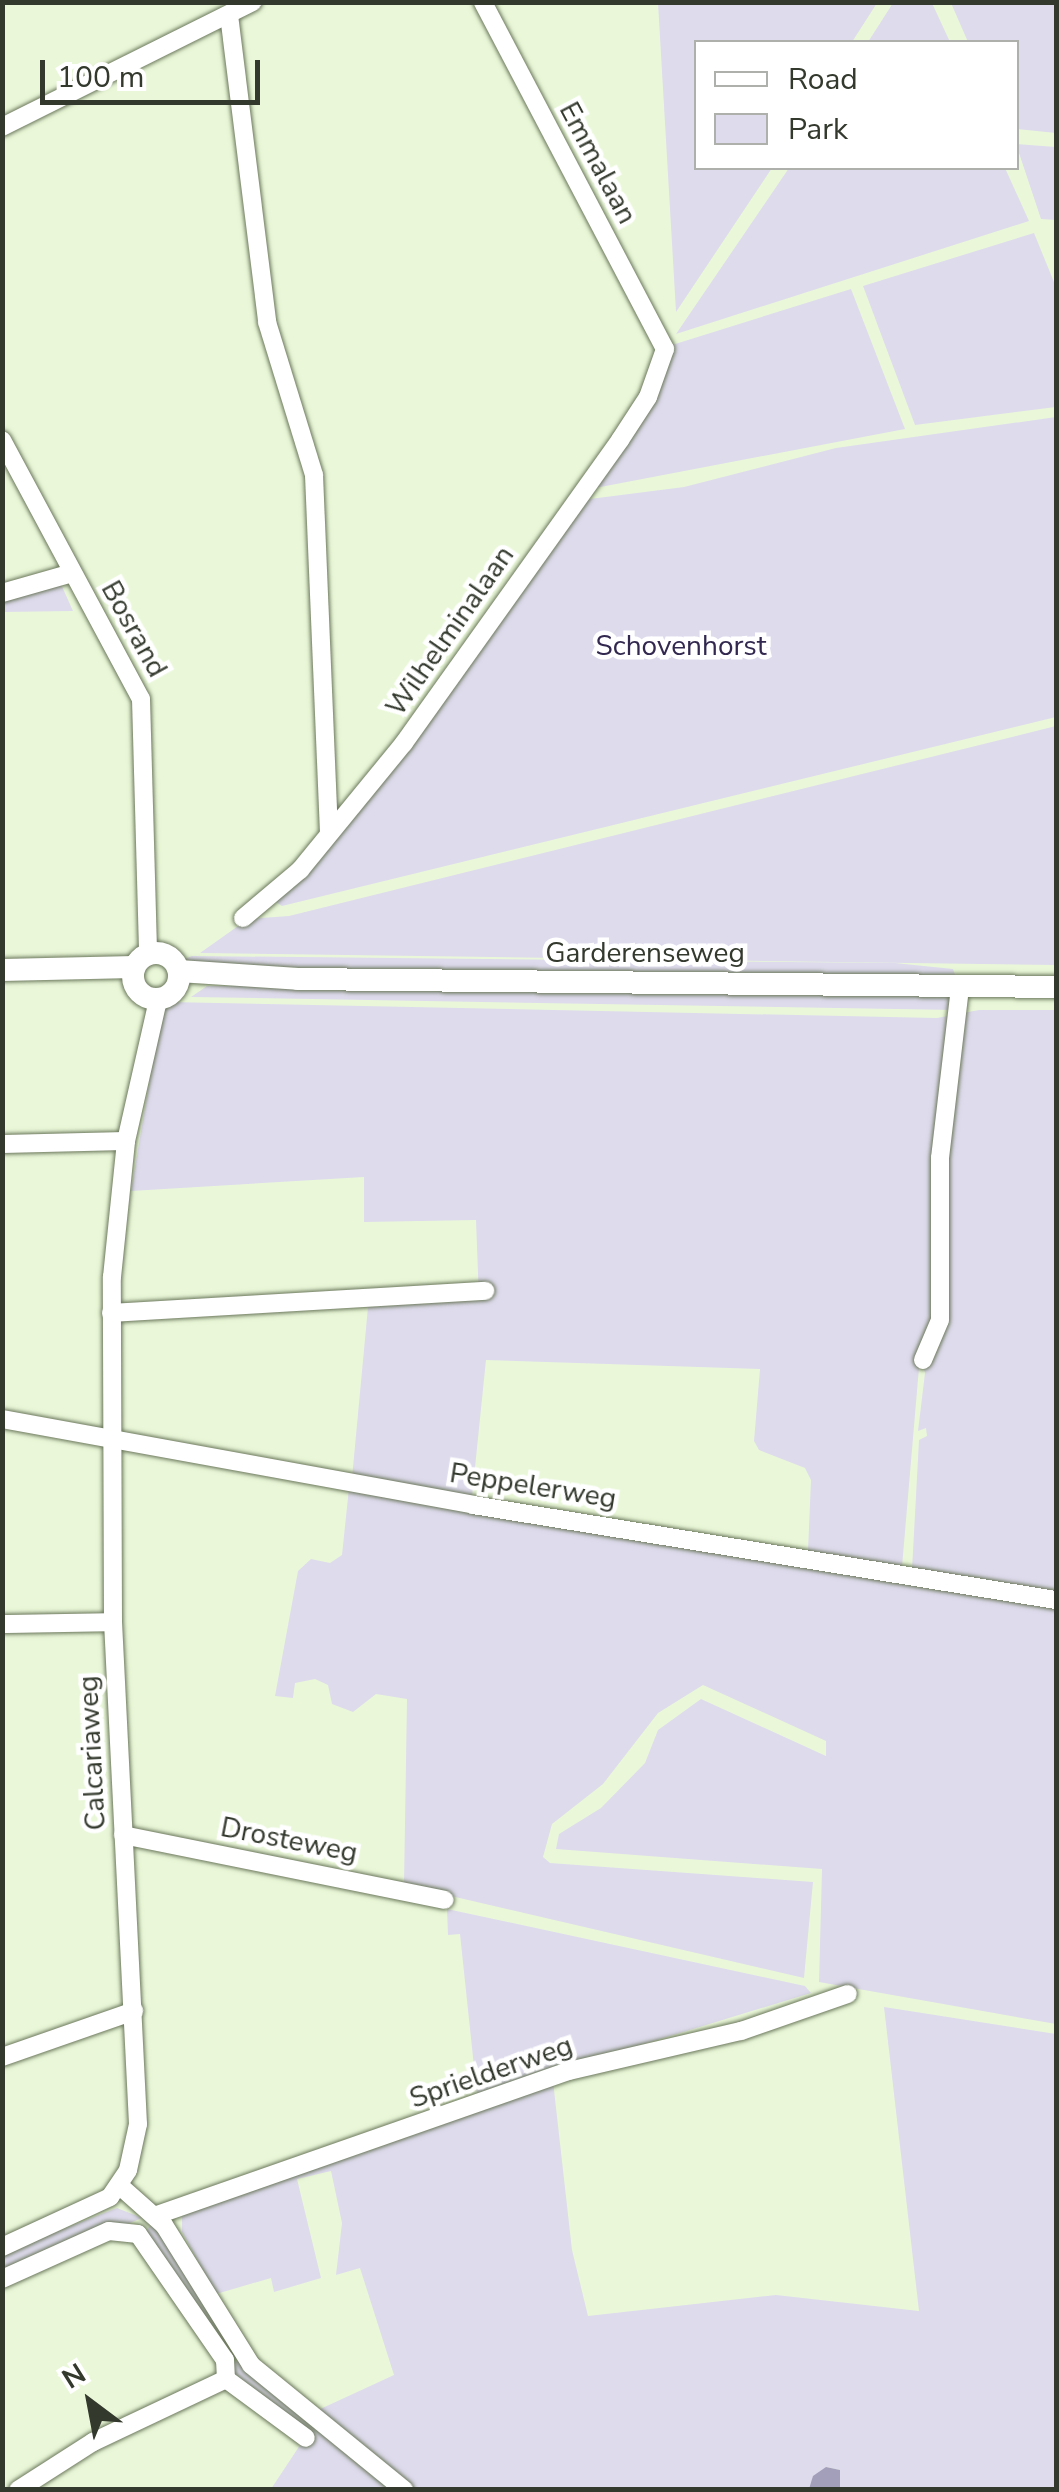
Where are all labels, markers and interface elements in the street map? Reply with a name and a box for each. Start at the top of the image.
scale bar [45,40,265,102]
legend [694,40,1019,170]
text: 100 m [57,57,144,98]
text: Road [788,59,858,100]
street label: Emmalaan [552,96,644,230]
text: Park [788,109,848,150]
street label: Wilhelminalaan [379,540,521,722]
street label: Bosrand [94,575,174,683]
park label: Schovenhorst [596,629,766,663]
street label: Garderenseweg [545,936,745,970]
street label: Peppelerweg [447,1456,619,1516]
street label: Calcariaweg [71,1675,113,1831]
street label: Drosteweg [218,1810,360,1870]
street label: Sprielderweg [405,2028,577,2116]
north arrow [40,2352,140,2452]
text: N [55,2355,93,2398]

